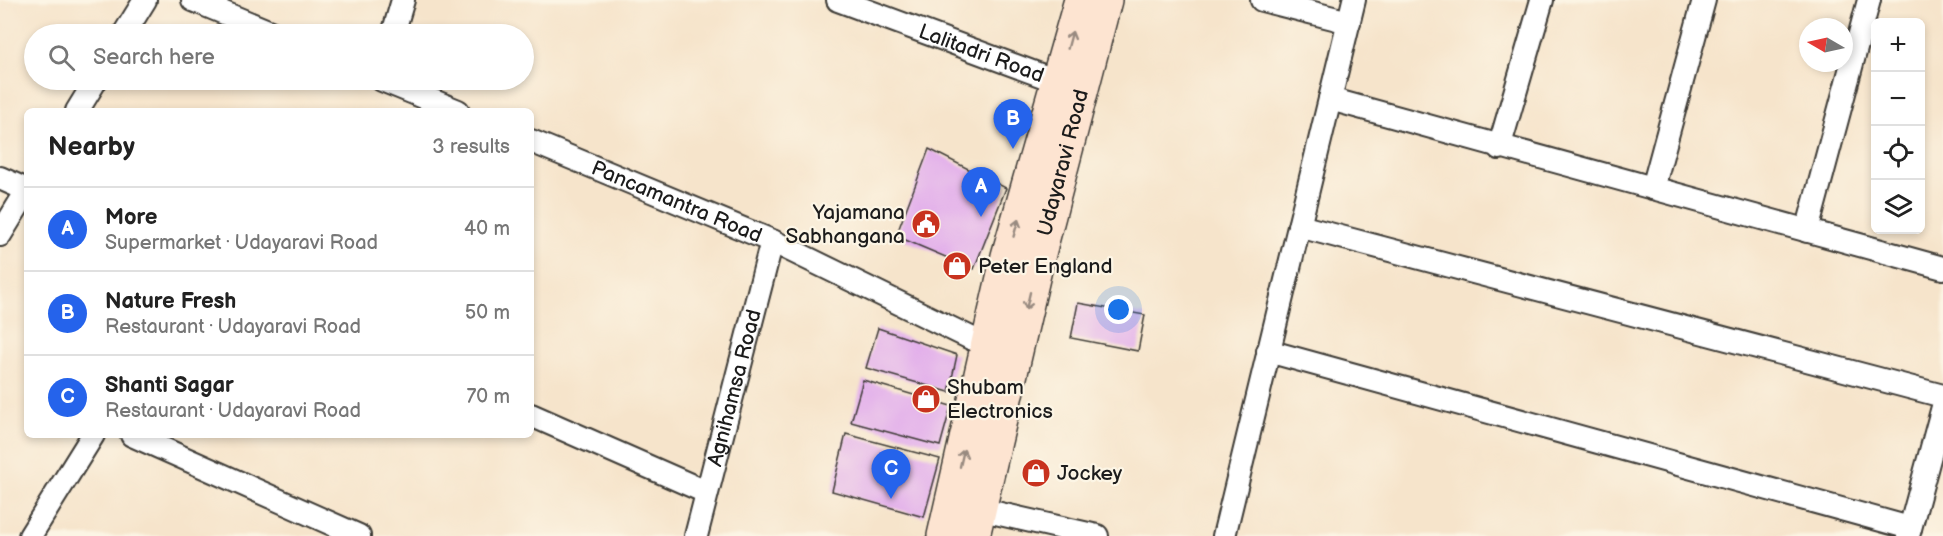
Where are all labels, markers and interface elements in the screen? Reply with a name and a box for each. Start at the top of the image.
north arrow [1799,18,1853,72]
map controls [1871,18,1925,234]
button: + [1871,18,1925,72]
street label: Lalitadri Road [915,19,1048,88]
search box [24,24,534,90]
one-way arrow [1065,31,1076,50]
icon: search [45,41,78,74]
text: Search here [93,44,215,71]
button: − [1871,72,1925,126]
street label: Udayaravi Road [1032,87,1094,239]
pin: B [994,100,1032,149]
button: locate [1871,126,1925,180]
text: Nearby [48,132,135,163]
text: 3 results [432,135,510,159]
street label: Pancamantra Road [588,155,766,248]
pin: A [962,168,1000,217]
button: layers [1871,180,1925,234]
place label: Yajamana Sabhangana [785,200,905,249]
text: More [105,204,157,231]
public building icon: Yajamana Sabhangana [910,208,942,240]
text: A [61,217,74,241]
text: 40 m [464,217,510,241]
one-way arrow [1011,219,1022,238]
text: Supermarket · Udayaravi Road [105,231,378,255]
shop icon: Peter England [941,250,973,282]
place label: Peter England [978,254,1112,279]
text: Nature Fresh [105,288,236,315]
one-way arrow [1021,291,1033,310]
your location [1104,295,1133,324]
text: B [60,301,75,325]
text: 50 m [465,301,510,325]
street label: Agnihamsa Road [702,307,766,469]
text: Restaurant · Udayaravi Road [105,315,361,339]
text: Shanti Sagar [105,372,234,399]
place label: Shubam Electronics [947,375,1053,424]
shop icon: Shubam Electronics [910,383,942,415]
text: C [60,385,75,409]
text: 70 m [466,385,510,409]
text: Restaurant · Udayaravi Road [105,399,361,423]
one-way arrow [957,449,968,469]
pin: C [872,450,910,499]
shop icon: Jockey [1020,457,1052,489]
place label: Jockey [1057,461,1123,486]

